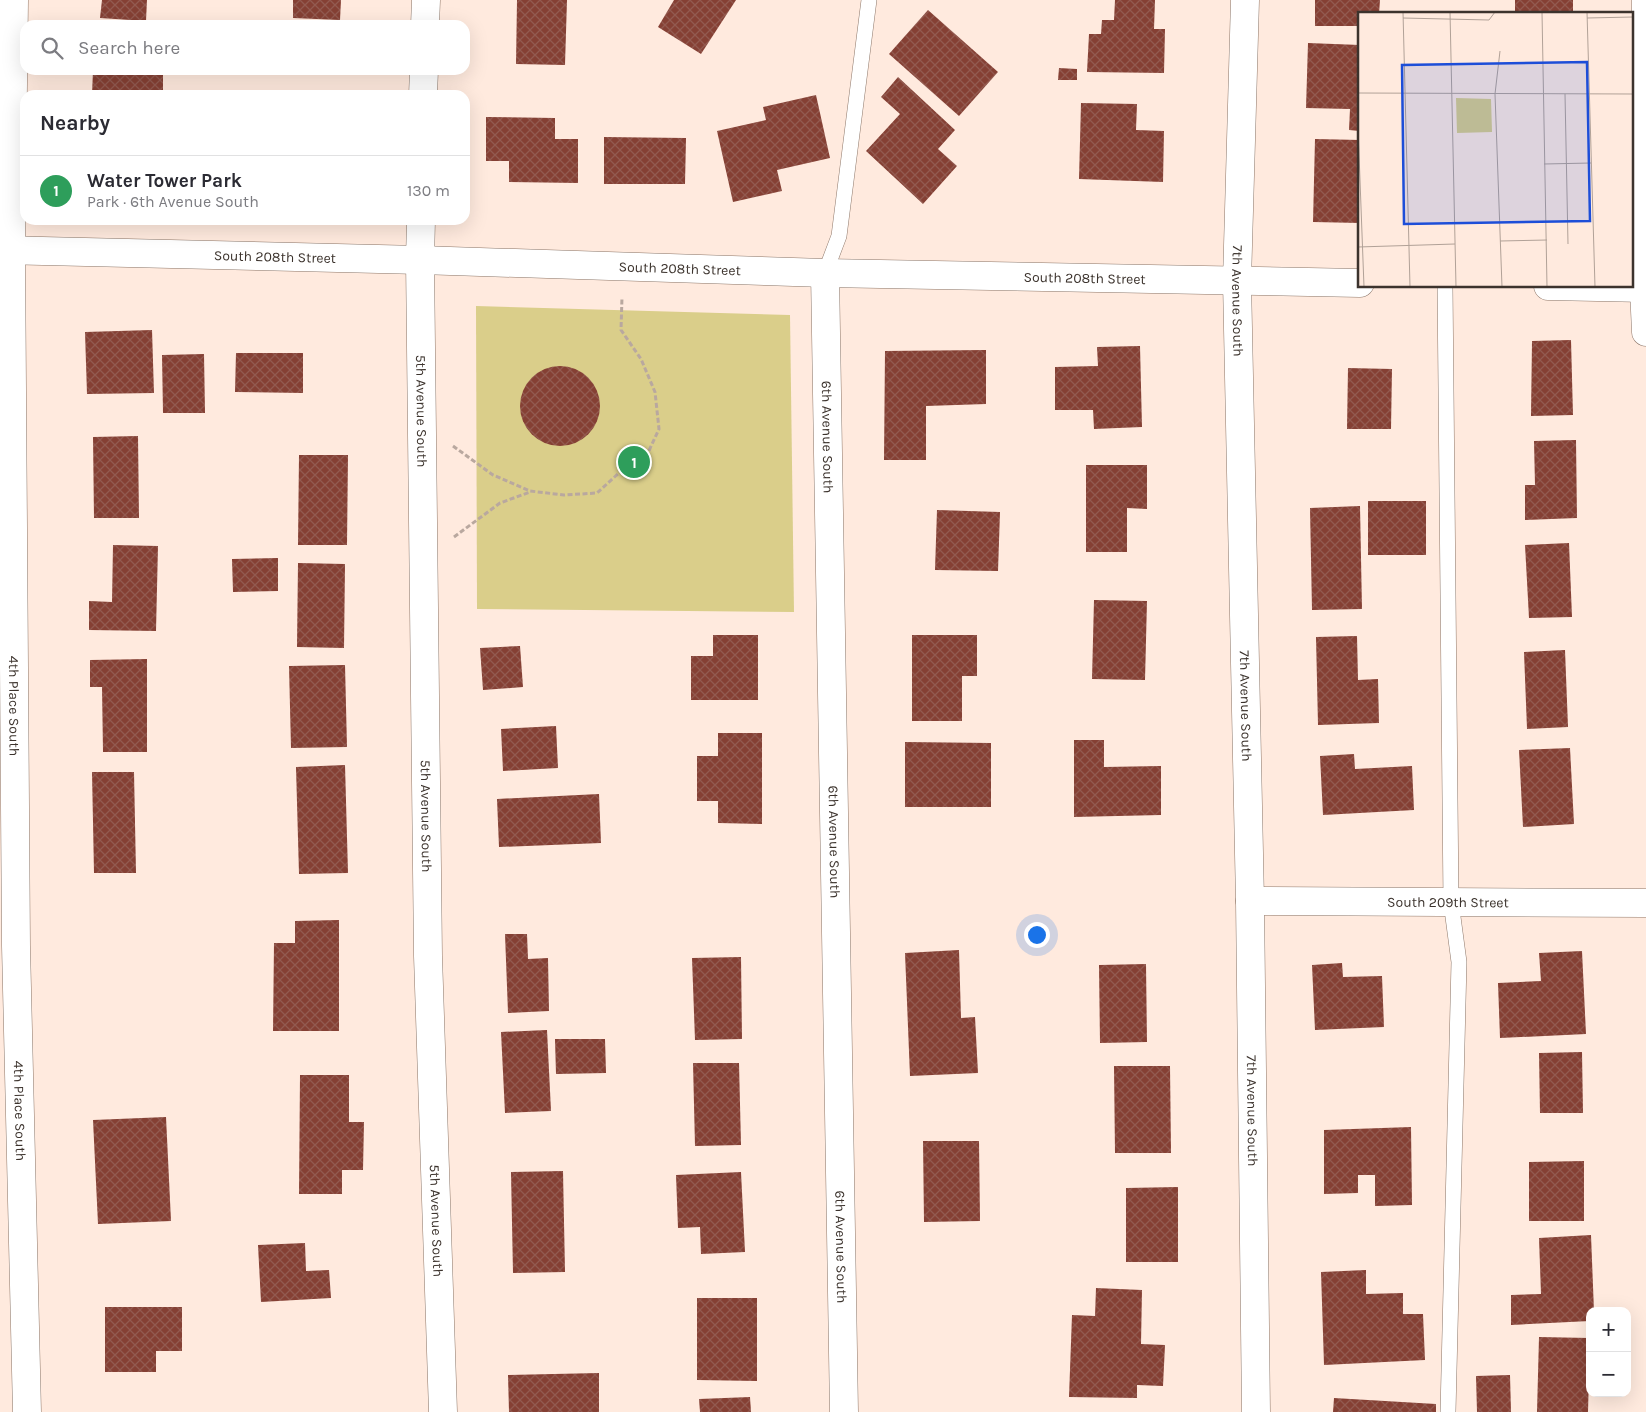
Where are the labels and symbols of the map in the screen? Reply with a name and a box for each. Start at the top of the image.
inset map [1358,12,1634,288]
street label: 7th Avenue South [1228,245,1247,357]
street label: South 208th Street [214,247,336,267]
street label: South 208th Street [618,258,741,279]
street label: South 208th Street [1023,269,1146,288]
street label: 5th Avenue South [412,355,430,467]
street label: 6th Avenue South [818,380,837,494]
pin: 1 [618,443,650,481]
street label: 7th Avenue South [1236,650,1255,762]
street label: 4th Place South [5,656,23,756]
street label: 5th Avenue South [417,759,435,872]
street label: 6th Avenue South [825,785,843,898]
street label: South 209th Street [1387,894,1509,911]
your location [1024,922,1050,948]
street label: 7th Avenue South [1243,1055,1261,1167]
street label: 4th Place South [10,1061,29,1161]
street label: 5th Avenue South [426,1164,447,1277]
street label: 6th Avenue South [831,1190,850,1303]

